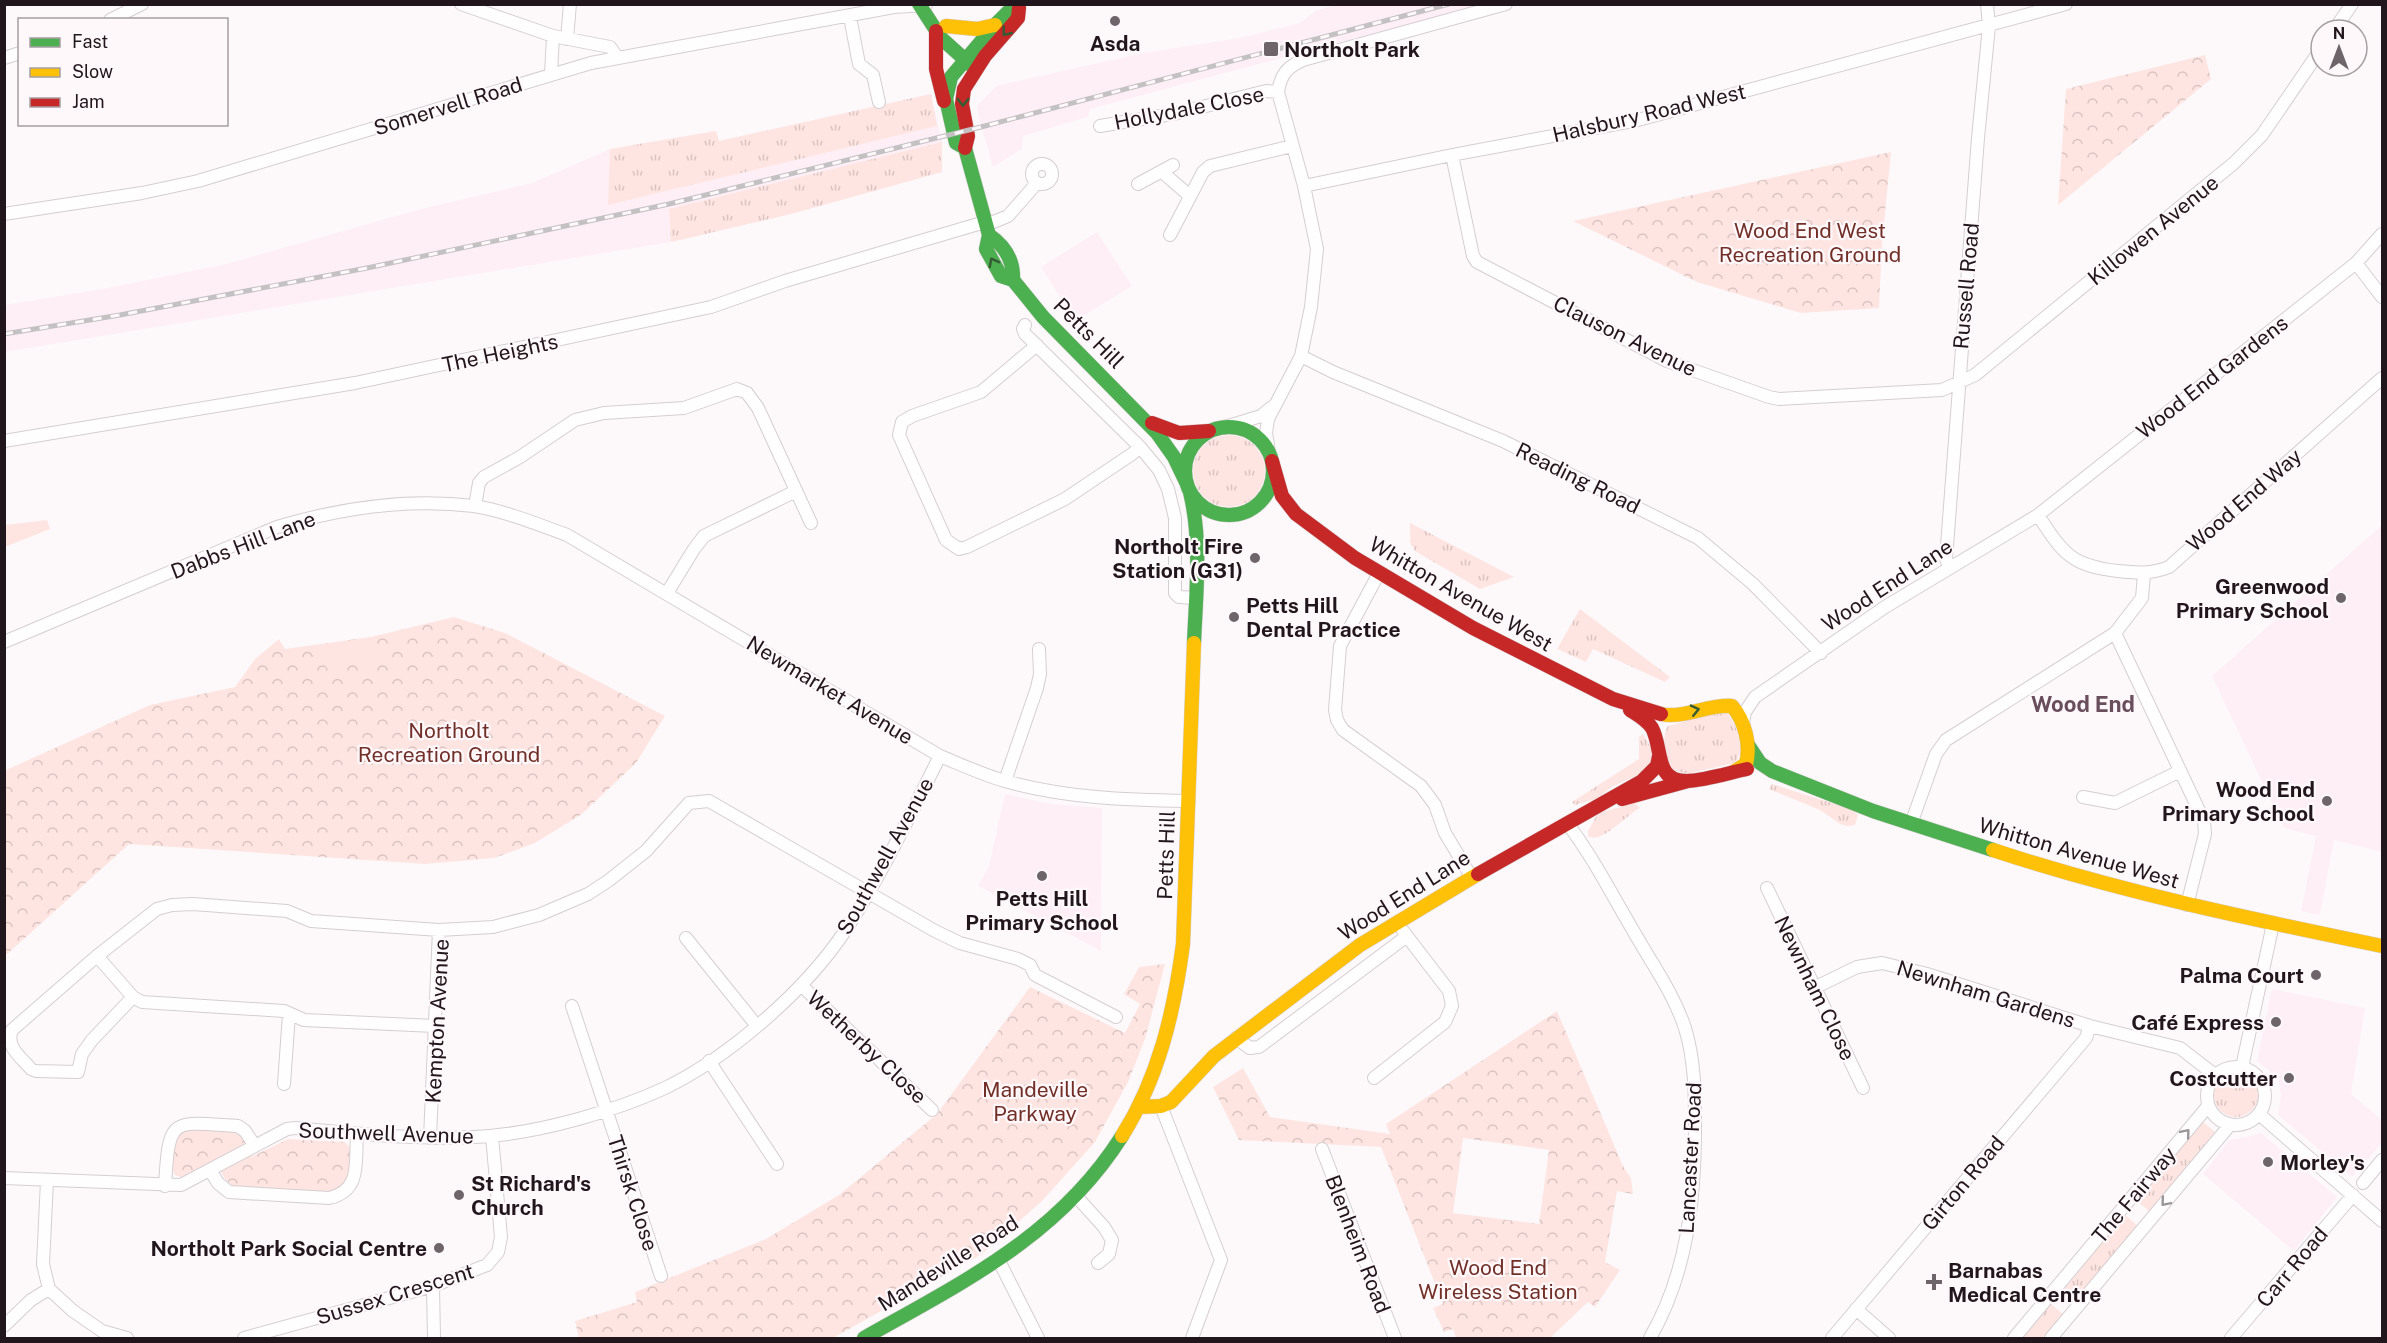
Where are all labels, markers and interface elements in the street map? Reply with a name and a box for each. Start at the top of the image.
marker: Asda [1108,14,1122,28]
legend [18,18,228,126]
north arrow [2309,18,2369,78]
text: N [2333,24,2345,43]
one-way arrow [1003,25,1014,36]
text: Fast [72,31,108,52]
place label: Asda [1090,31,1140,56]
place label: Northolt Park [1284,37,1420,62]
marker: Northolt Park [1262,40,1280,58]
text: Slow [72,61,113,82]
street label: Somervell Road [371,72,525,140]
street label: Halsbury Road West [1550,79,1748,147]
street label: Hollydale Close [1112,81,1266,135]
text: Jam [72,91,105,112]
one-way arrow [957,98,969,107]
street label: Killowen Avenue [2083,170,2223,290]
park label: Wood End West Recreation Ground [1719,218,1901,267]
street label: Russell Road [1948,222,1984,350]
one-way arrow [989,258,1000,268]
street label: Clauson Avenue [1549,290,1701,382]
street label: Petts Hill [1049,293,1129,373]
street label: Wood End Gardens [2131,310,2293,444]
street label: The Heights [440,329,560,377]
street label: Reading Road [1512,437,1644,519]
street label: Wood End Way [2181,443,2307,557]
street label: Dabbs Hill Lane [167,506,319,584]
street label: Whitton Avenue West [1365,531,1557,657]
place label: Northolt Fire Station (G31) [1112,534,1243,583]
street label: Wood End Lane [1817,534,1957,636]
marker: Northolt Fire Station (G31) [1248,551,1262,565]
place label: Greenwood Primary School [2176,574,2329,623]
marker: Greenwood Primary School [2334,591,2348,605]
place label: Petts Hill Dental Practice [1246,593,1401,642]
marker: Petts Hill Dental Practice [1227,610,1241,624]
street label: Newmarket Avenue [742,630,918,750]
district label: Wood End [2031,691,2135,717]
one-way arrow [1689,704,1699,717]
park label: Northolt Recreation Ground [358,718,540,767]
street label: Southwell Avenue [831,773,939,939]
place label: Wood End Primary School [2162,777,2315,826]
marker: Wood End Primary School [2320,794,2334,808]
street label: Petts Hill [1152,810,1180,900]
street label: Whitton Avenue West [1976,812,2182,894]
street label: Wood End Lane [1334,845,1474,945]
marker: Petts Hill Primary School [1035,869,1049,883]
place label: Petts Hill Primary School [965,886,1119,935]
street label: Newnham Close [1769,912,1861,1064]
street label: Kempton Avenue [420,938,454,1104]
street label: Newnham Gardens [1894,955,2078,1033]
place label: Palma Court [2180,963,2304,988]
marker: Palma Court [2309,968,2323,982]
street label: Wetherby Close [802,985,932,1109]
place label: Café Express [2131,1010,2264,1035]
marker: Café Express [2269,1015,2283,1029]
place label: Costcutter [2169,1066,2277,1091]
marker: Costcutter [2282,1071,2296,1085]
park label: Mandeville Parkway [982,1077,1088,1126]
street label: Lancaster Road [1674,1082,1706,1234]
street label: Southwell Avenue [298,1117,474,1149]
one-way arrow [2179,1129,2190,1140]
street label: Girton Road [1916,1131,2010,1235]
street label: Thirsk Close [603,1132,663,1254]
street label: The Fairway [2087,1142,2181,1248]
place label: Morley's [2280,1150,2365,1175]
marker: Morley's [2261,1155,2275,1169]
place label: St Richard's Church [471,1171,591,1220]
street label: Blenheim Road [1320,1171,1396,1317]
marker: St Richard's Church [452,1188,466,1202]
one-way arrow [2161,1195,2172,1206]
street label: Mandeville Road [873,1210,1023,1316]
street label: Carr Road [2251,1222,2333,1312]
place label: Northolt Park Social Centre [151,1236,427,1261]
marker: Northolt Park Social Centre [432,1241,446,1255]
park label: Wood End Wireless Station [1418,1255,1578,1304]
street label: Sussex Crescent [313,1258,477,1330]
place label: Barnabas Medical Centre [1948,1258,2101,1307]
marker: Barnabas Medical Centre [1925,1273,1943,1291]

